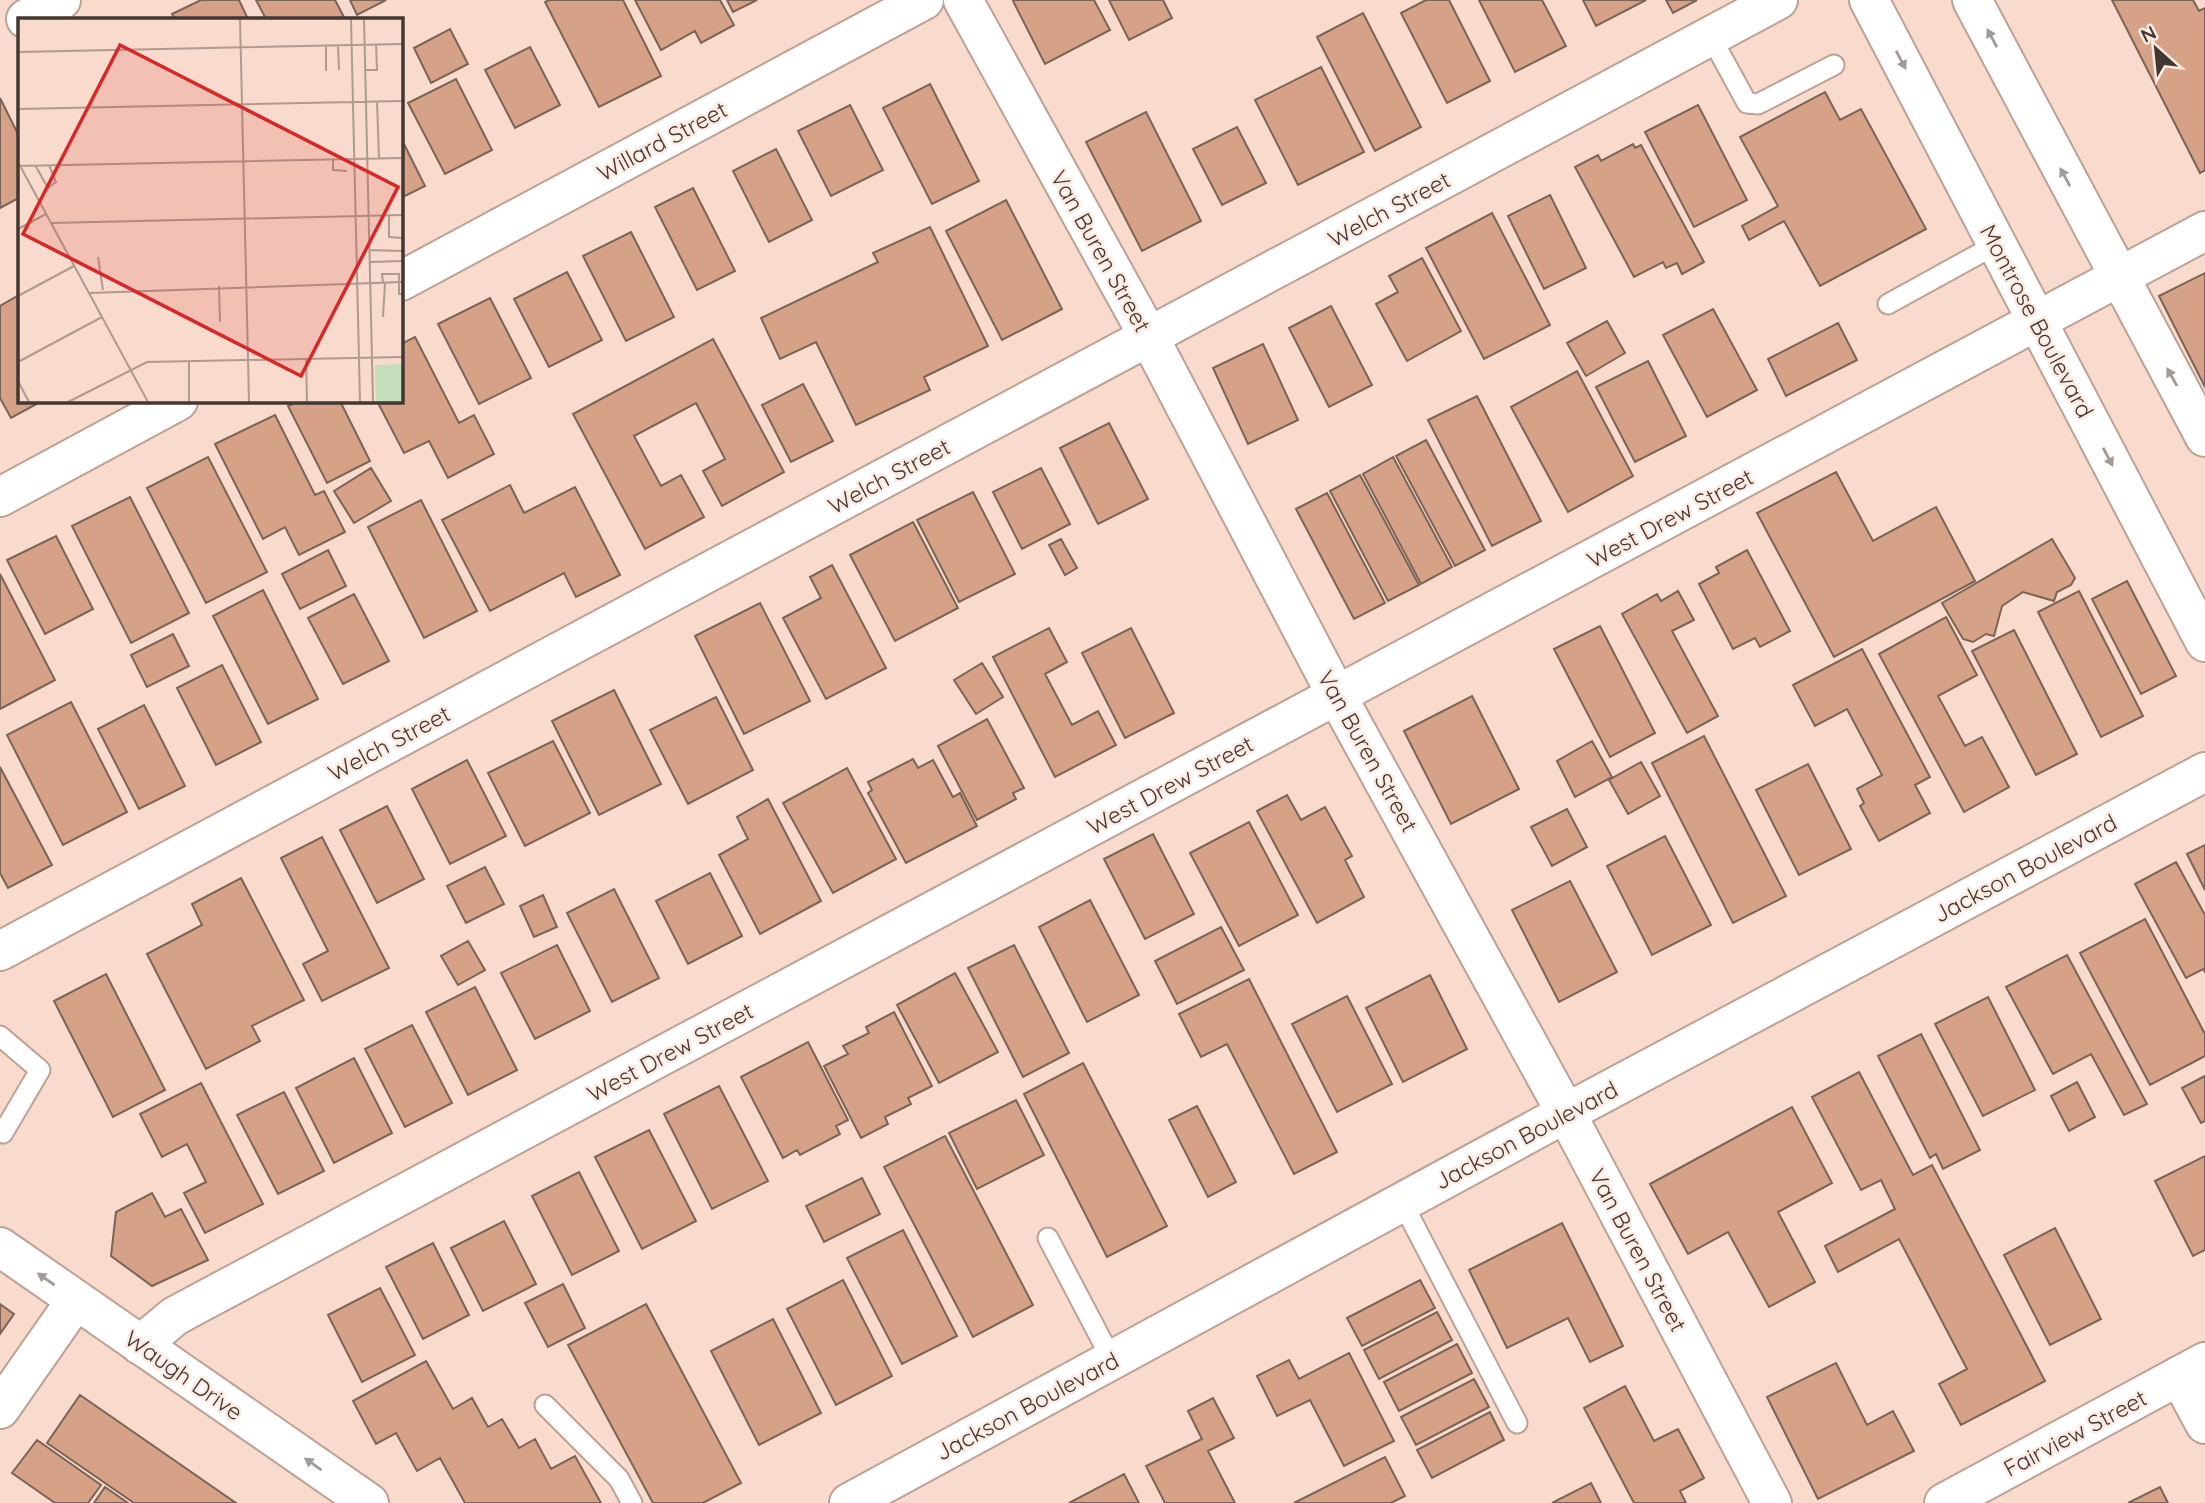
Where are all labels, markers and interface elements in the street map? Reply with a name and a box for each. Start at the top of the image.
north arrow [2121,14,2191,84]
inset map [18,18,402,402]
text: N [2137,20,2160,48]
one-way arrow [1986,29,1998,48]
one-way arrow [1894,51,1906,71]
street label: Willard Street [592,95,732,187]
street label: Van Buren Street [1045,165,1157,337]
street label: Welch Street [1323,165,1455,253]
one-way arrow [2059,166,2071,186]
street label: Montrose Boulevard [1974,219,2100,423]
one-way arrow [2166,367,2178,387]
street label: Welch Street [823,432,955,520]
one-way arrow [2103,447,2114,467]
street label: West Drew Street [1582,462,1758,574]
street label: Van Buren Street [1312,665,1424,837]
street label: Welch Street [323,699,455,787]
street label: West Drew Street [1082,729,1258,841]
street label: Jackson Boulevard [1928,807,2122,929]
street label: West Drew Street [582,996,758,1108]
street label: Jackson Boulevard [1429,1074,1623,1196]
street label: Van Buren Street [1583,1164,1693,1337]
one-way arrow [36,1273,55,1286]
street label: Waugh Drive [119,1324,249,1426]
street label: Jackson Boulevard [930,1345,1124,1467]
street label: Fairview Street [1998,1383,2152,1483]
one-way arrow [304,1457,322,1471]

